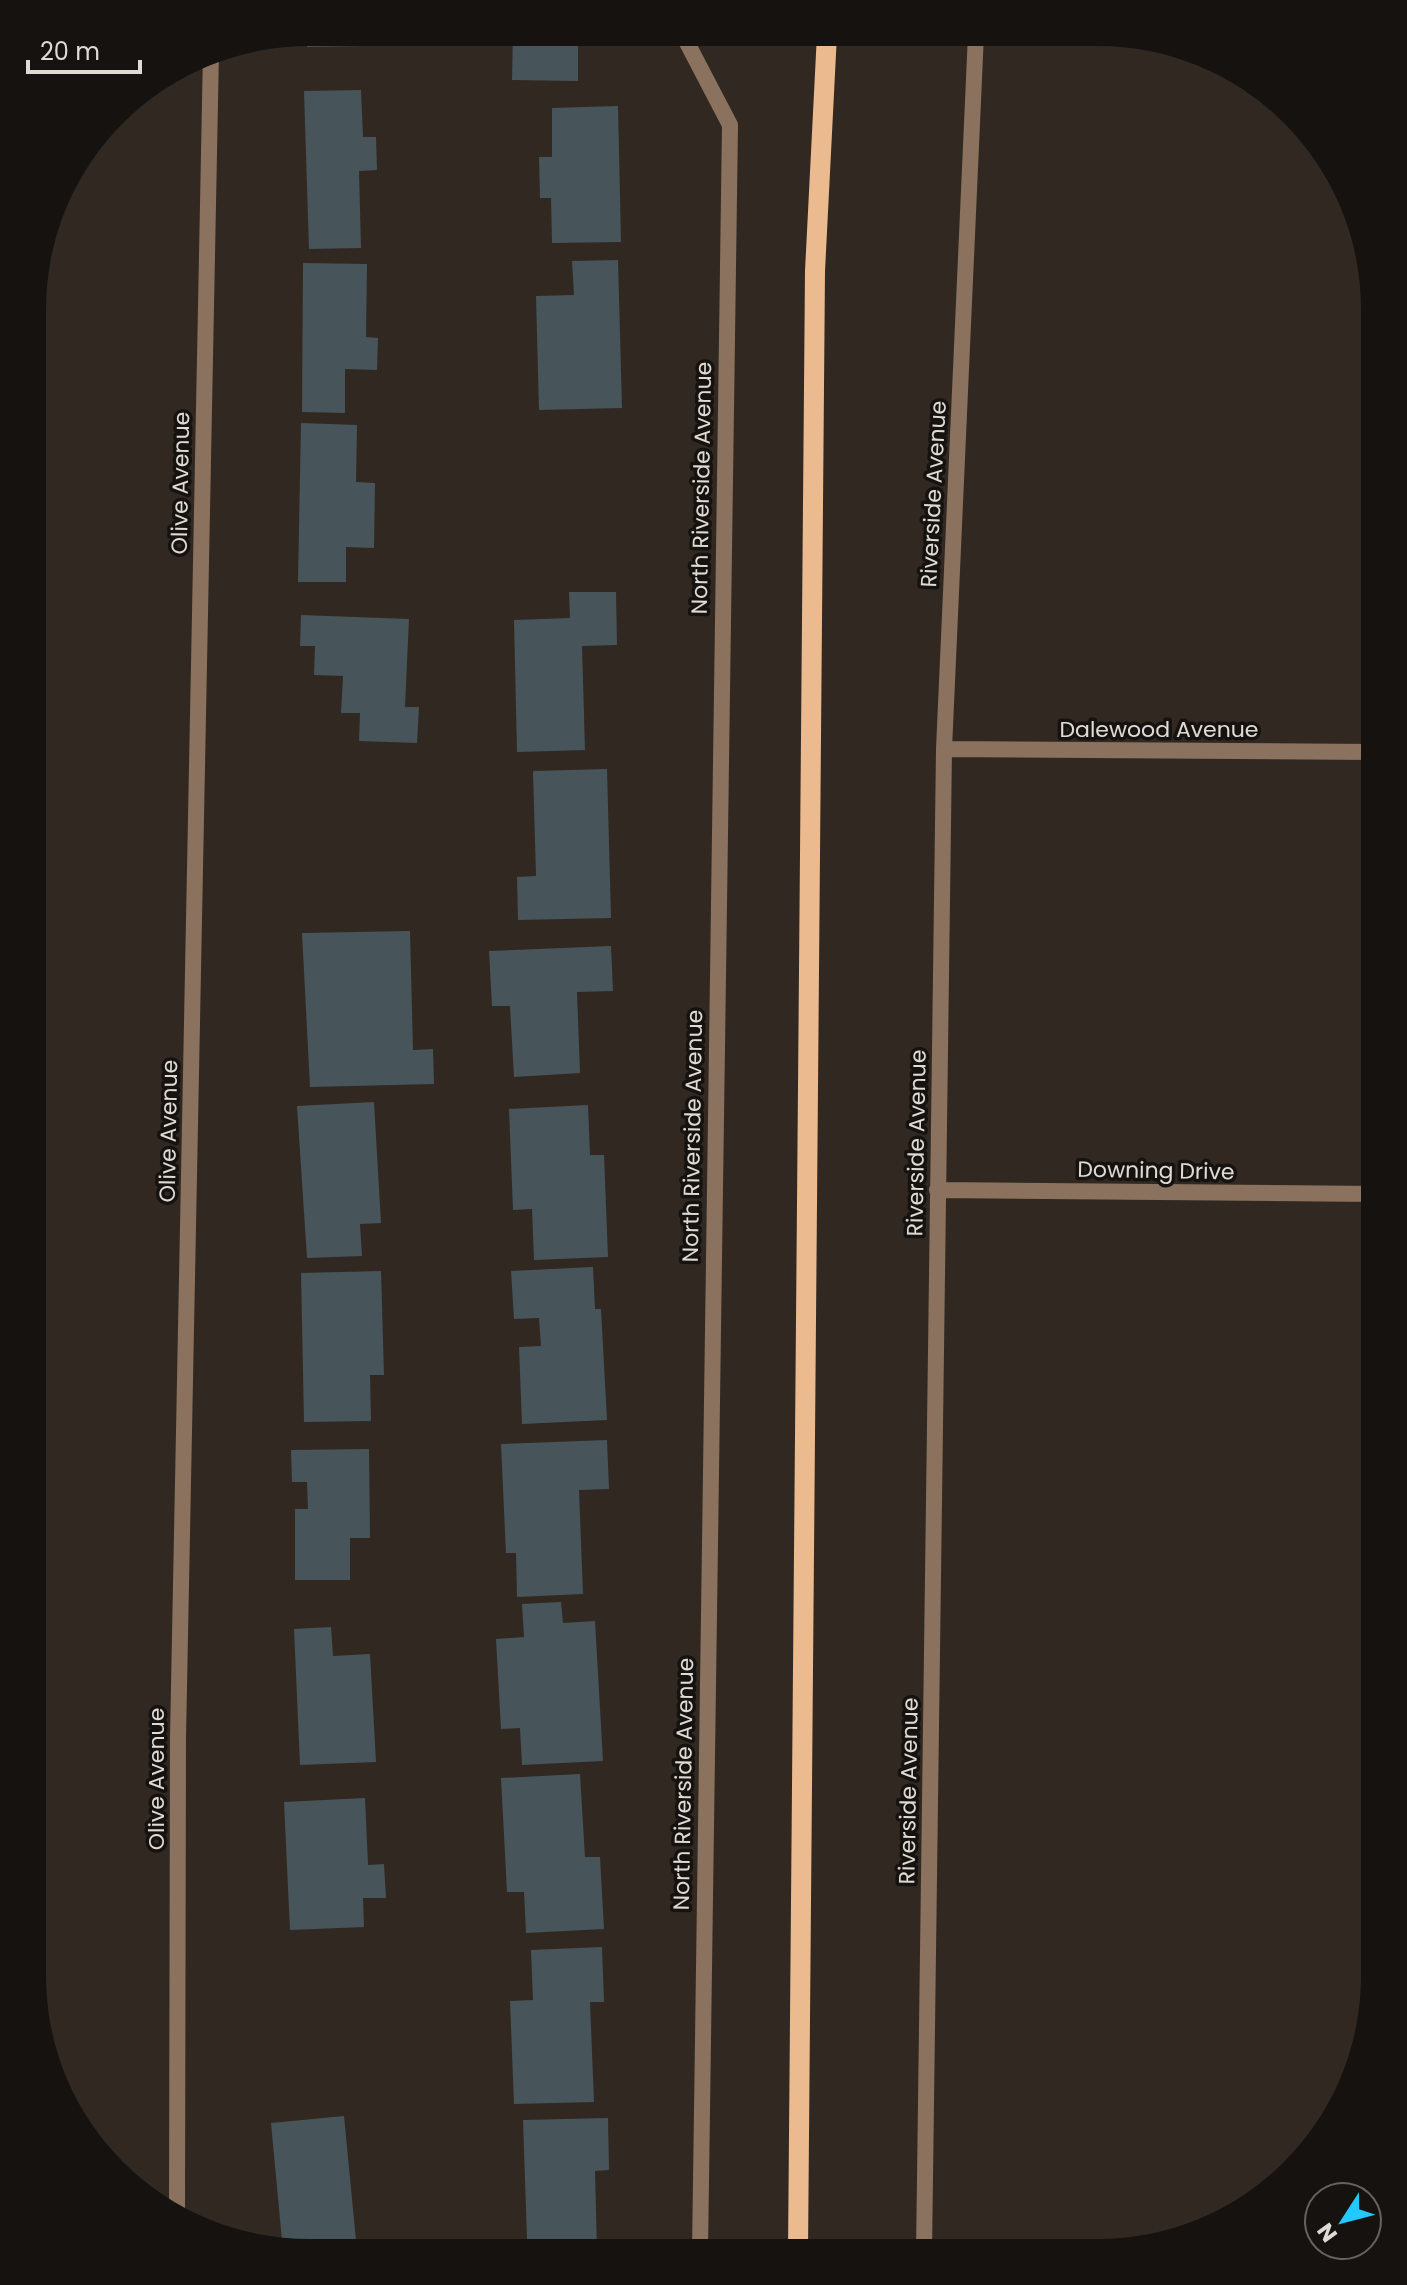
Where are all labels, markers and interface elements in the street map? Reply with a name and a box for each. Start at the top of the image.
scale bar [28,24,140,74]
text: 20 m [40,35,100,68]
street label: North Riverside Avenue [684,361,719,615]
street label: Riverside Avenue [913,400,954,588]
street label: Olive Avenue [164,411,197,555]
street label: Dalewood Avenue [1059,714,1259,745]
street label: North Riverside Avenue [675,1009,710,1263]
street label: Riverside Avenue [899,1049,934,1237]
street label: Olive Avenue [152,1059,185,1203]
street label: Downing Drive [1077,1154,1235,1187]
street label: North Riverside Avenue [666,1657,701,1911]
street label: Riverside Avenue [891,1697,926,1885]
street label: Olive Avenue [141,1708,172,1850]
north arrow [1303,2181,1383,2261]
text: N [1310,2217,1345,2248]

